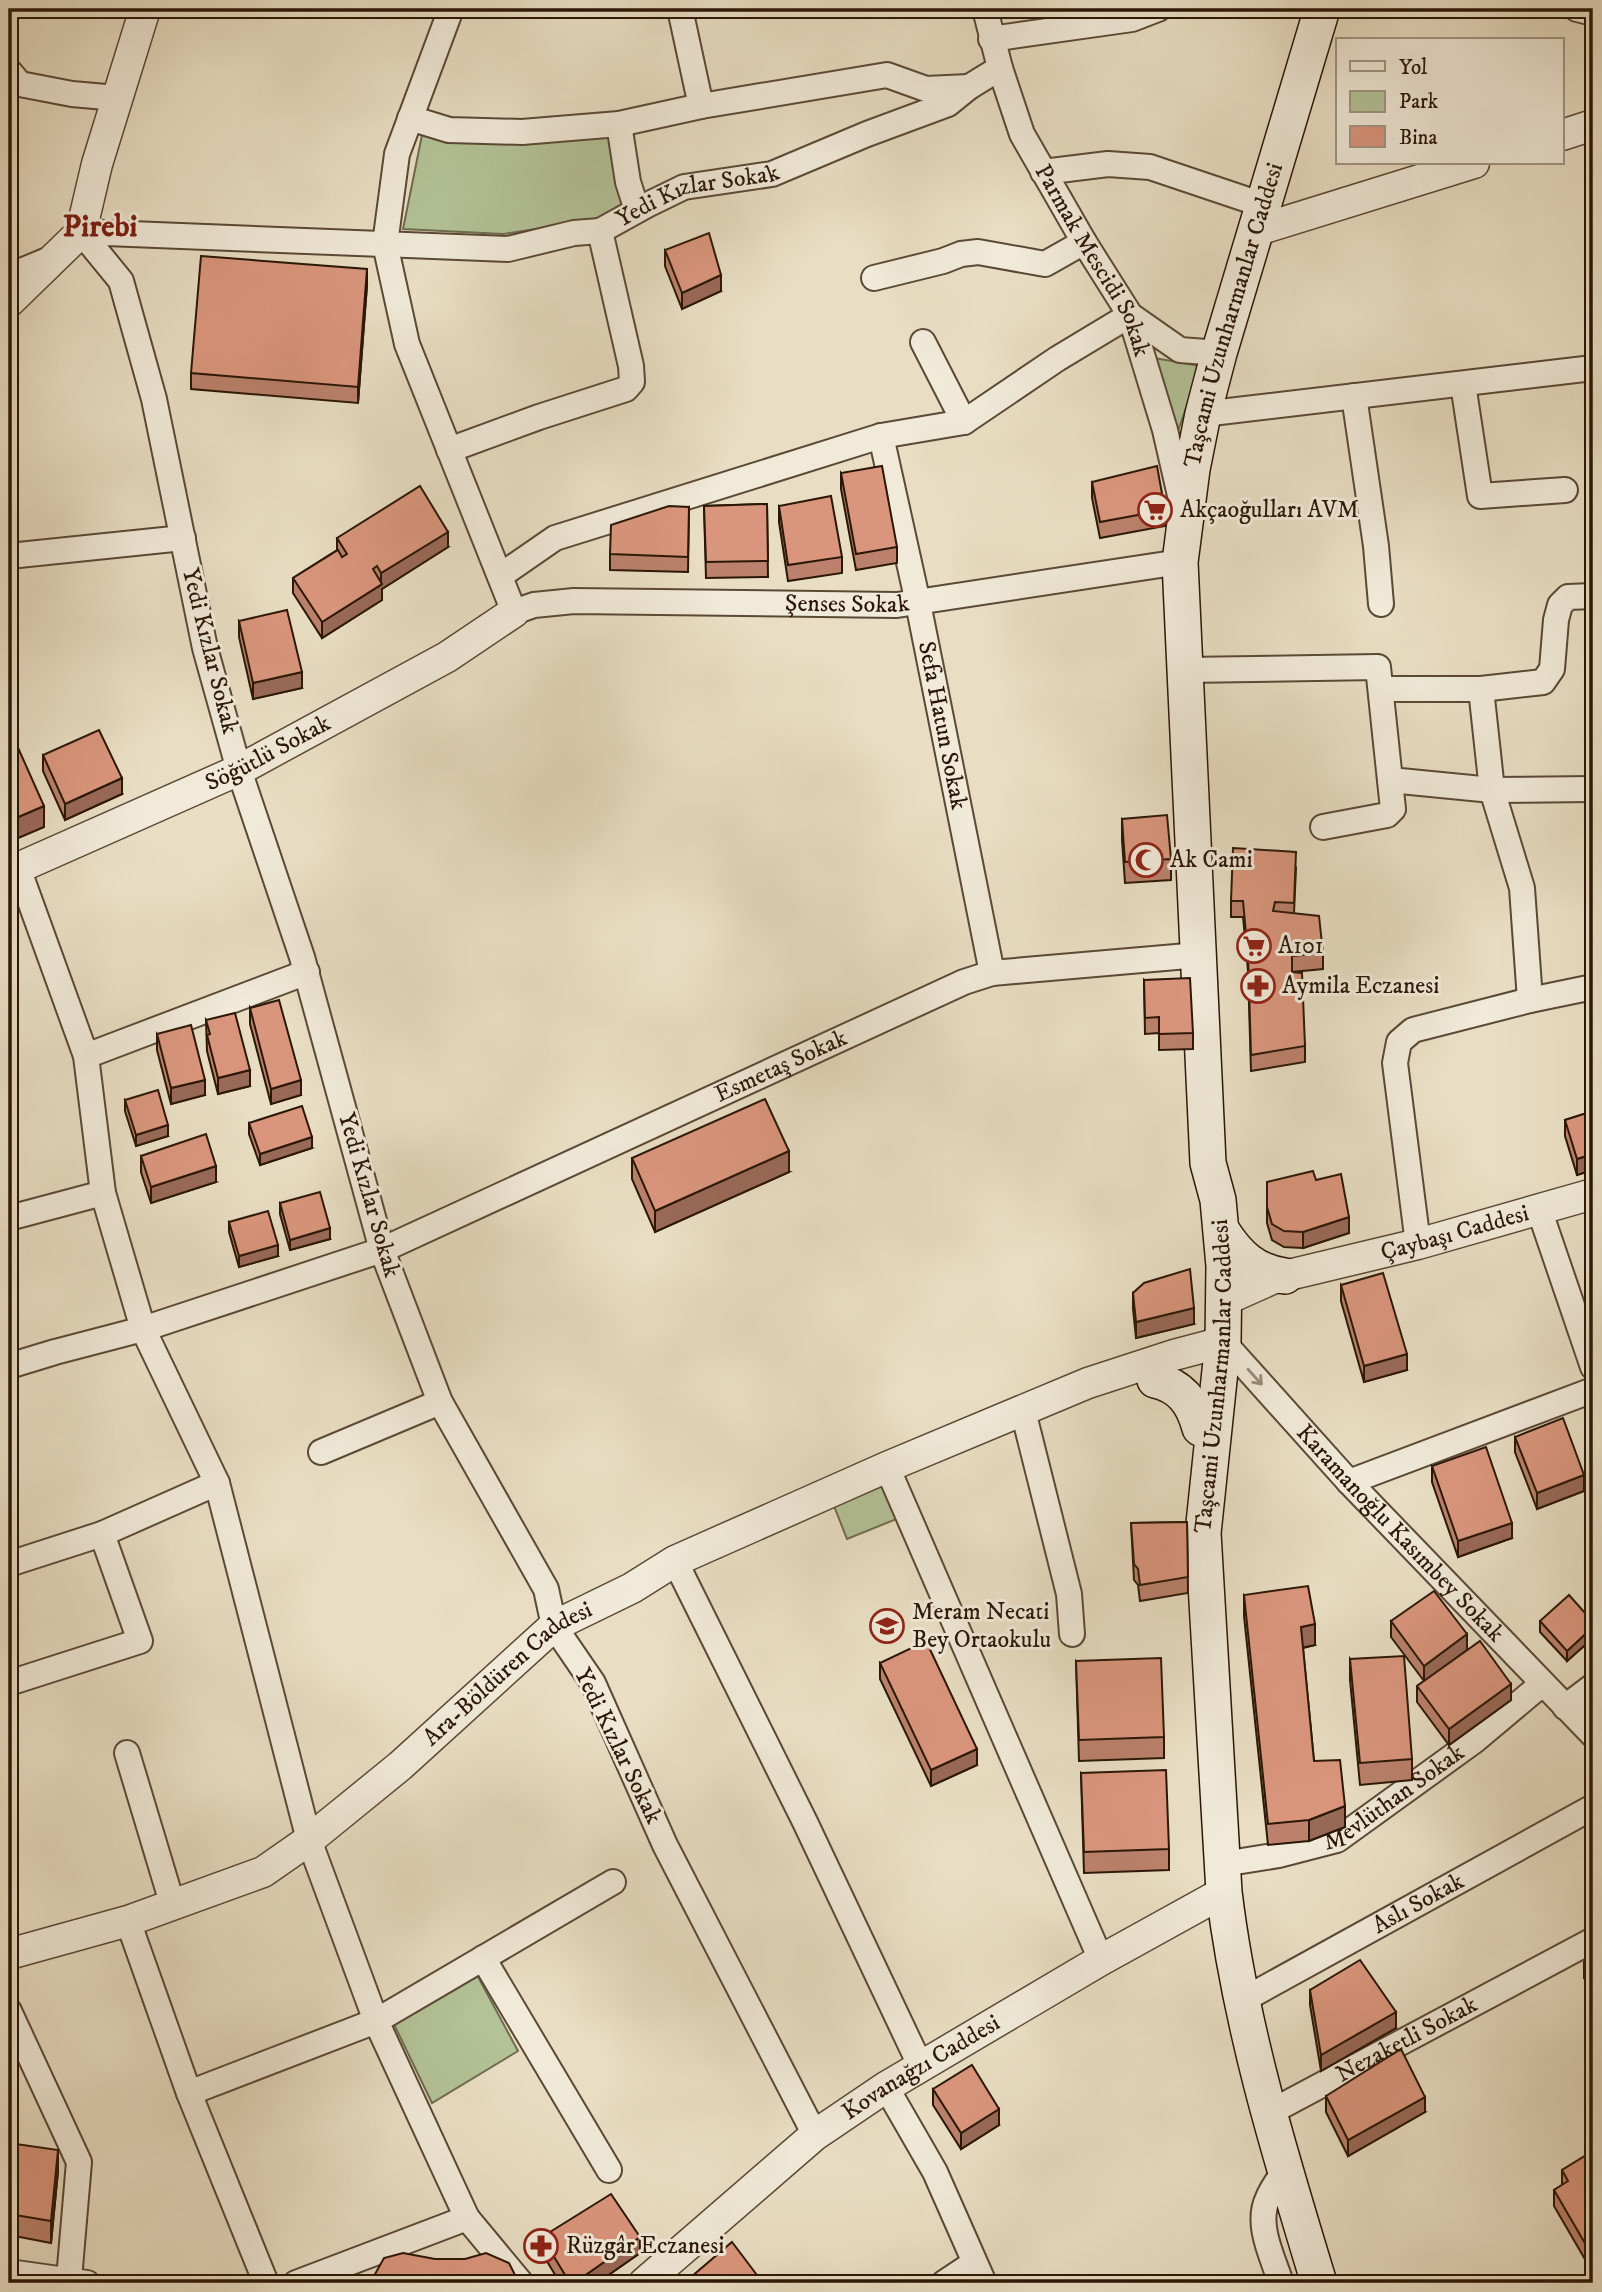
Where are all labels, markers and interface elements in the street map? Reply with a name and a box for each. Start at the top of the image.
legend [1336,38,1564,164]
text: Yol [1399,55,1428,81]
text: Park [1399,89,1439,115]
text: Bina [1399,125,1438,151]
street label: Yedi Kızlar Sokak [611,157,784,234]
street label: Parmak Mescidi Sokak [1028,159,1157,360]
street label: Taşcami Uzunharmanlar Caddesi [1178,159,1290,470]
district label: Pirebi [62,207,138,247]
supermarket icon: Akçaoğulları AVM [1136,491,1174,529]
place label: Akçaoğulları AVM [1180,495,1359,525]
street label: Yedi Kızlar Sokak [175,565,245,737]
street label: Şenses Sokak [785,588,912,620]
street label: Sefa Hatun Sokak [911,639,974,812]
street label: Söğütlü Sokak [200,708,336,798]
mosque icon: Ak Cami [1127,841,1165,879]
place label: Ak Cami [1170,845,1253,875]
supermarket icon: A101 [1235,927,1273,965]
place label: A101 [1278,931,1324,961]
pharmacy icon: Aymila Eczanesi [1239,967,1277,1005]
place label: Aymila Eczanesi [1282,971,1440,1001]
street label: Esmetaş Sokak [710,1023,852,1110]
street label: Yedi Kızlar Sokak [331,1109,407,1281]
street label: Çaybaşı Caddesi [1378,1198,1532,1267]
street label: Taşcami Uzunharmanlar Caddesi [1188,1218,1239,1535]
one-way arrow [1247,1368,1263,1386]
street label: Karamanoğlu Kasımbey Sokak [1290,1418,1511,1649]
street label: Ara-Böldüren Caddesi [417,1595,597,1753]
place label: Meram Necati Bey Ortaokulu [912,1597,1051,1655]
school or university icon: Meram Necati Bey Ortaokulu [868,1607,906,1645]
street label: Yedi Kızlar Sokak [567,1663,669,1829]
street label: Mevlüthan Sokak [1321,1738,1470,1858]
street label: Aslı Sokak [1367,1866,1469,1941]
street label: Nezaketli Sokak [1331,1990,1483,2089]
street label: Kovanağzı Caddesi [836,2008,1005,2127]
pharmacy icon: Rüzgâr Eczanesi [522,2227,560,2265]
place label: Rüzgâr Eczanesi [566,2231,724,2261]

